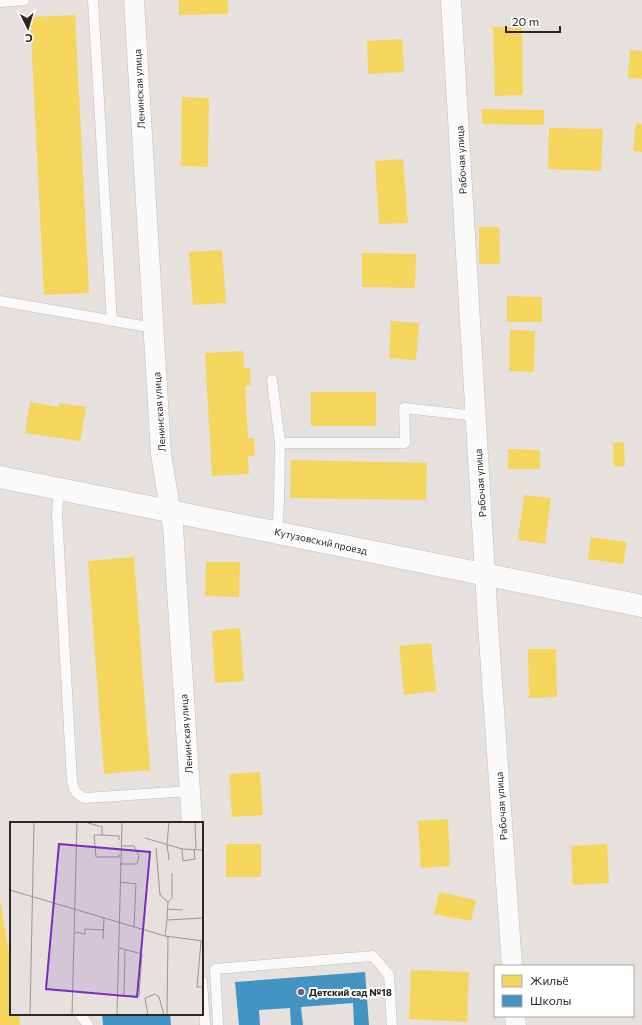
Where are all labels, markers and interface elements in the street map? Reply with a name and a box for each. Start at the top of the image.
north arrow [8,8,48,48]
scale bar [506,8,560,34]
text: 20 m [512,14,539,28]
text: С [24,32,33,45]
street label: Ленинская улица [131,49,147,129]
street label: Рабочая улица [453,125,469,195]
street label: Ленинская улица [150,372,168,452]
street label: Рабочая улица [472,448,488,518]
street label: Кутузовский проезд [273,525,369,557]
street label: Ленинская улица [177,694,195,774]
street label: Рабочая улица [493,771,509,841]
inset map [10,822,203,1015]
legend [494,965,634,1017]
text: Жильё [530,973,569,987]
place label: Детский сад №18 [309,986,392,998]
marker: Детский сад №18 [296,987,306,997]
text: Школы [530,993,571,1007]

